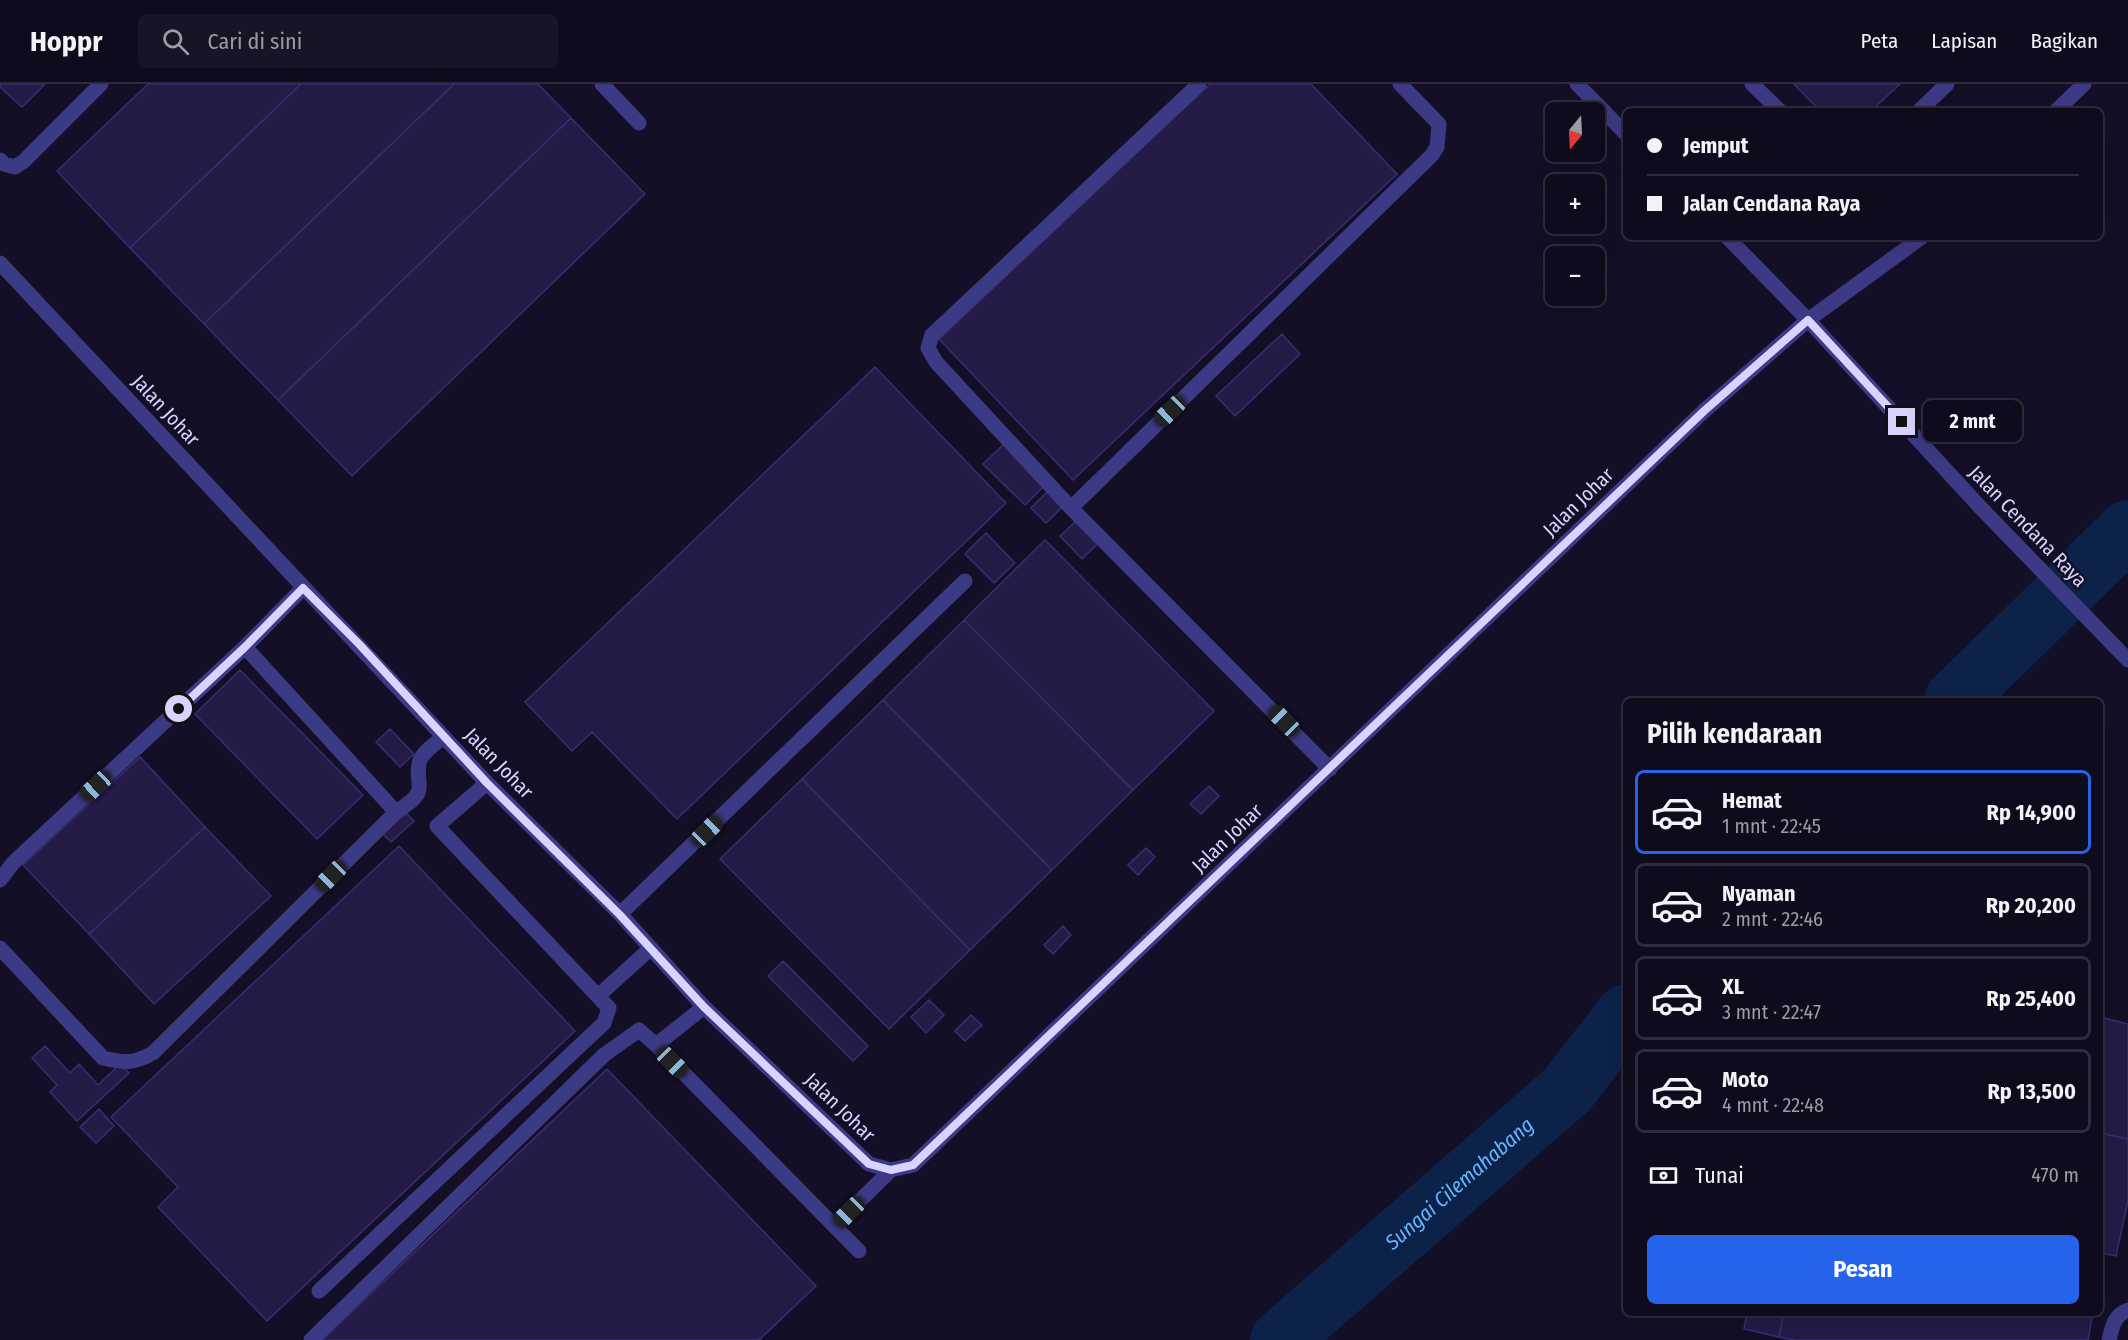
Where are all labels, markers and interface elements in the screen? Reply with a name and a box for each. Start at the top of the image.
search box [138,14,558,68]
text: Hoppr [30,25,102,58]
icon: search [159,25,192,58]
text: Cari di sini [207,28,302,55]
text: Peta [1861,28,1898,54]
text: Lapisan [1931,28,1997,54]
text: Bagikan [2030,28,2098,54]
north arrow [1545,102,1605,162]
map controls [1545,102,1605,306]
text: Jemput [1683,132,1748,159]
button: + [1545,174,1605,234]
text: Jalan Cendana Raya [1683,190,1861,217]
button: − [1545,246,1605,306]
street label: Jalan Johar [127,369,205,451]
car [1151,392,1189,430]
callout: 2 mnt [1923,401,2022,443]
route end [1888,408,1915,435]
text: 2 mnt [1949,409,1996,433]
street label: Jalan Cendana Raya [1964,460,2092,592]
street label: Jalan Johar [1538,463,1618,541]
route start [165,695,192,722]
car [1265,702,1303,740]
text: Pilih kendaraan [1647,718,1822,750]
street label: Jalan Johar [460,723,538,803]
car [77,767,115,805]
icon: car [1650,785,1704,839]
text: Hemat [1722,787,1782,814]
street label: Jalan Johar [1187,799,1267,877]
text: Rp 14,900 [1987,799,2076,826]
car [688,812,726,850]
text: 1 mnt · 22:45 [1722,814,1821,838]
car [312,857,350,895]
icon: car [1650,878,1704,932]
text: Nyaman [1722,880,1795,907]
text: Rp 20,200 [1986,892,2076,919]
text: 2 mnt · 22:46 [1722,907,1823,931]
icon: car [1650,971,1704,1025]
text: XL [1722,973,1744,1000]
text: Rp 25,400 [1986,985,2076,1012]
text: 3 mnt · 22:47 [1722,1000,1821,1024]
car [653,1043,691,1081]
icon: car [1650,1064,1704,1118]
text: Moto [1722,1066,1769,1093]
street label: Jalan Johar [800,1068,880,1146]
text: Rp 13,500 [1987,1078,2076,1105]
text: 4 mnt · 22:48 [1722,1093,1824,1117]
water label: Sungai Cilemahabang [1379,1112,1539,1256]
icon: cash [1647,1159,1680,1192]
text: Tunai [1695,1162,1744,1189]
text: 470 m [2031,1163,2079,1187]
car [830,1193,868,1231]
button: Pesan [1647,1235,2079,1304]

